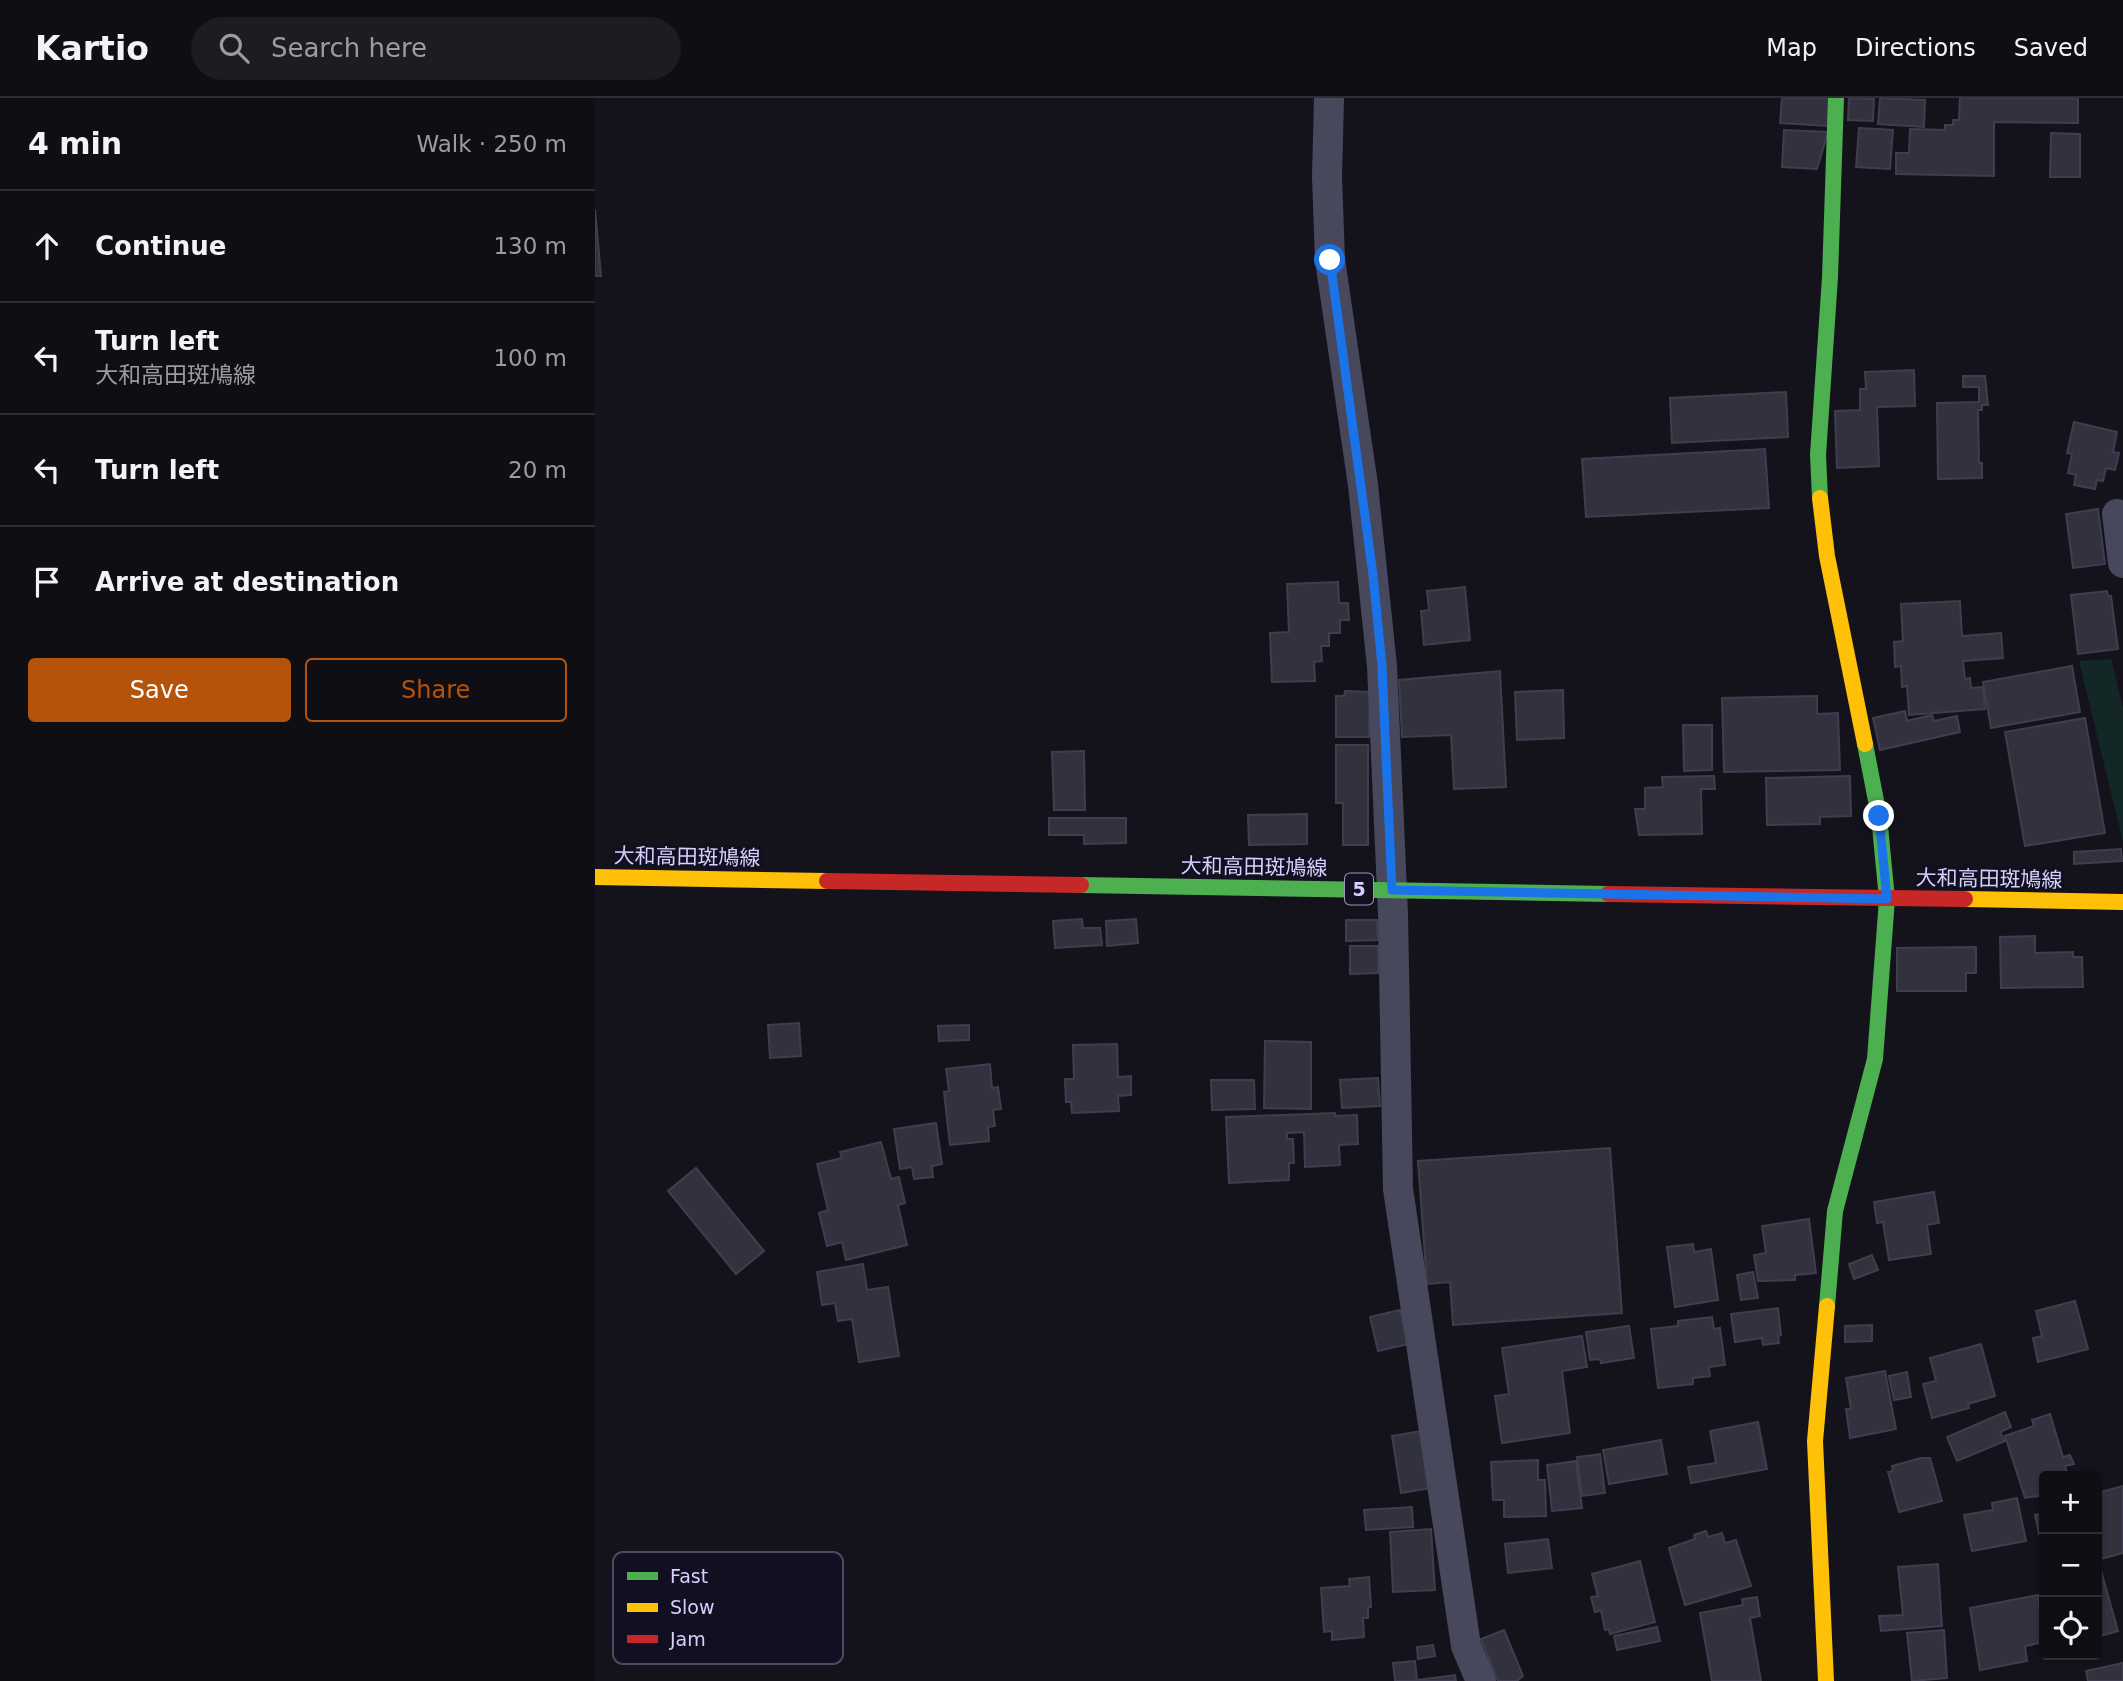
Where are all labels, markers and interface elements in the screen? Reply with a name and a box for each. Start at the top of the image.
search box [191,17,681,80]
text: Kartio [35,29,149,68]
icon: search [215,29,253,67]
text: Search here [271,33,427,63]
text: Map [1766,34,1817,62]
text: Directions [1855,34,1976,62]
text: Saved [2014,34,2088,62]
text: 4 min [28,126,122,161]
text: Walk · 250 m [416,131,567,157]
icon: ahead [28,227,66,265]
text: Continue [95,231,226,261]
text: 130 m [493,233,567,259]
route start [1314,244,1345,275]
text: Turn left [95,326,219,356]
icon: left [28,339,66,377]
text: 100 m [493,345,567,371]
text: 大和高田斑鳩線 [95,362,256,388]
icon: left [28,451,66,489]
text: Turn left [95,455,219,485]
text: 20 m [508,457,567,483]
icon: arrive [28,563,66,601]
text: Arrive at destination [95,567,399,597]
button: Save [28,658,291,722]
button: Share [305,658,567,722]
route end [1863,800,1894,831]
street label: 大和高田斑鳩線 [613,844,761,870]
street label: 大和高田斑鳩線 [1180,854,1328,880]
street label: 大和高田斑鳩線 [1915,866,2063,892]
road number: 5 [1345,874,1373,904]
map controls [2039,1471,2102,1660]
button: + [2039,1471,2102,1534]
button: − [2039,1534,2102,1597]
legend [613,1552,843,1664]
text: Fast [670,1565,708,1587]
text: Slow [670,1596,715,1618]
button: locate [2039,1597,2102,1660]
text: Jam [669,1628,706,1650]

